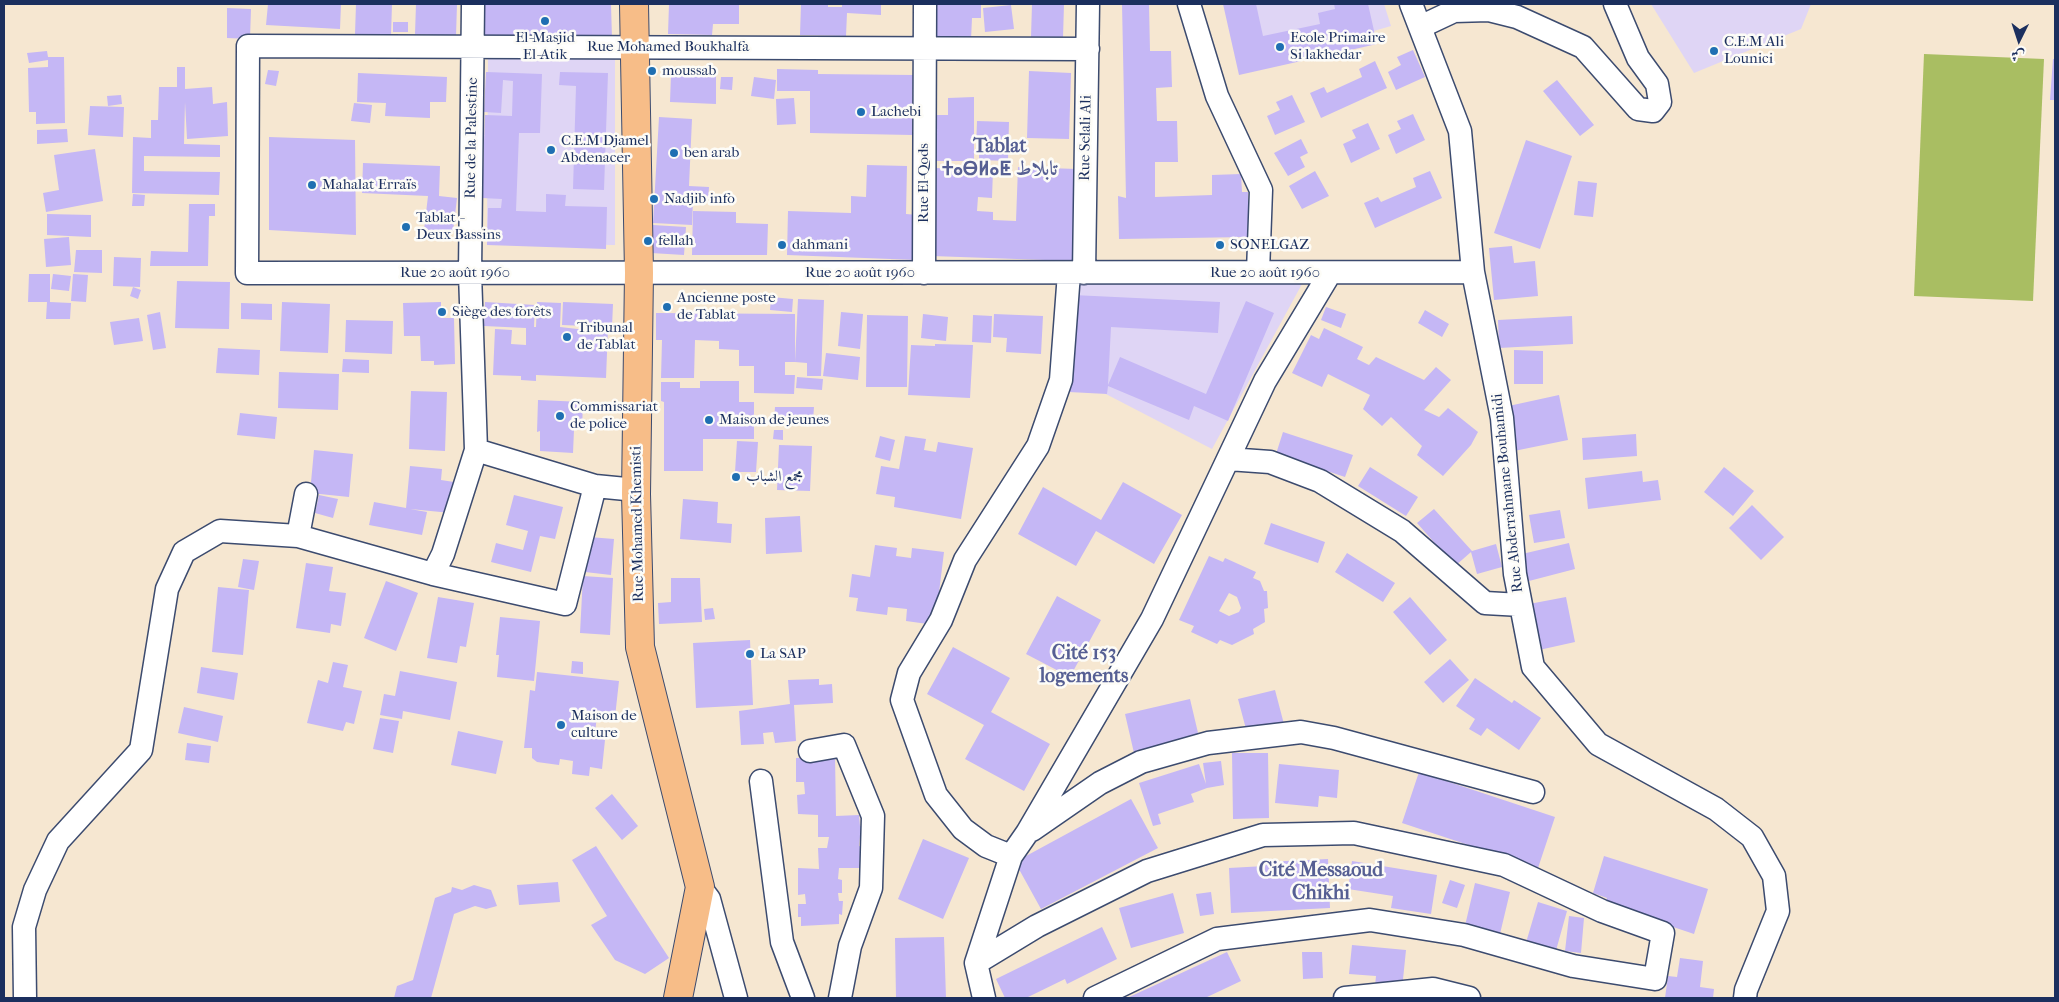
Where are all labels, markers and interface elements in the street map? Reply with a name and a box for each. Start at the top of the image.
marker: El-Masjid El-Atik [539,15,551,27]
north arrow [1994,15,2044,65]
place label: El-Masjid El-Atik [515,29,575,64]
place label: Ecole Primaire Si lakhedar [1290,29,1385,64]
place label: C.E.M Ali Lounici [1724,33,1784,68]
street label: Rue Mohamed Boukhalfa [587,38,749,56]
marker: Ecole Primaire Si lakhedar [1274,41,1286,53]
marker: C.E.M Ali Lounici [1708,45,1720,57]
text: ش [2010,46,2025,64]
place label: moussab [662,62,716,80]
marker: moussab [646,65,658,77]
street label: Rue de la Palestine [462,77,482,199]
street label: Rue Selali Ali [1076,95,1096,181]
place label: Lachebi [871,103,922,121]
marker: Lachebi [855,106,867,118]
place label: C.E.M Djamel Abdenacer [561,132,649,167]
district label: Tablat ⵜⴰⴱⵍⴰⵟ تابلاط [942,135,1058,182]
street label: Rue El-Qods [915,143,933,223]
marker: C.E.M Djamel Abdenacer [545,144,557,156]
place label: ben arab [684,144,739,162]
marker: ben arab [668,147,680,159]
place label: Mahalat Erraïs [322,176,416,194]
marker: Mahalat Erraïs [306,179,318,191]
place label: Nadjib info [664,190,735,208]
marker: Nadjib info [648,193,660,205]
place label: Tablat - Deux Bassins [416,209,501,244]
marker: Tablat - Deux Bassins [400,221,412,233]
place label: fellah [658,232,694,250]
marker: fellah [642,235,654,247]
place label: dahmani [792,236,848,254]
place label: SONELGAZ [1230,236,1309,254]
marker: dahmani [776,239,788,251]
marker: SONELGAZ [1214,239,1226,251]
street label: Rue 20 août 1960 [400,264,510,282]
street label: Rue 20 août 1960 [805,264,915,282]
street label: Rue 20 août 1960 [1210,264,1320,282]
place label: Ancienne poste de Tablat [677,289,776,324]
marker: Ancienne poste de Tablat [661,301,673,313]
place label: Siège des forêts [452,303,551,321]
marker: Siège des forêts [436,306,448,318]
place label: Tribunal de Tablat [577,319,636,354]
marker: Tribunal de Tablat [561,331,573,343]
street label: Rue Abderrahmane Bouhamidi [1489,393,1527,593]
place label: Commissariat de police [570,398,658,433]
marker: Commissariat de police [554,410,566,422]
place label: Maison de jeunes [719,411,829,429]
marker: Maison de jeunes [703,414,715,426]
street label: Rue Mohamed Khemisti [628,446,648,602]
place label: مجمع الشباب [746,468,803,486]
marker: مجمع الشباب [730,471,742,483]
district label: Cité 153 logements [1040,642,1128,689]
place label: La SAP [760,645,806,663]
marker: La SAP [744,648,756,660]
place label: Maison de culture [571,707,637,742]
marker: Maison de culture [555,719,567,731]
district label: Cité Messaoud Chikhi [1259,859,1383,906]

